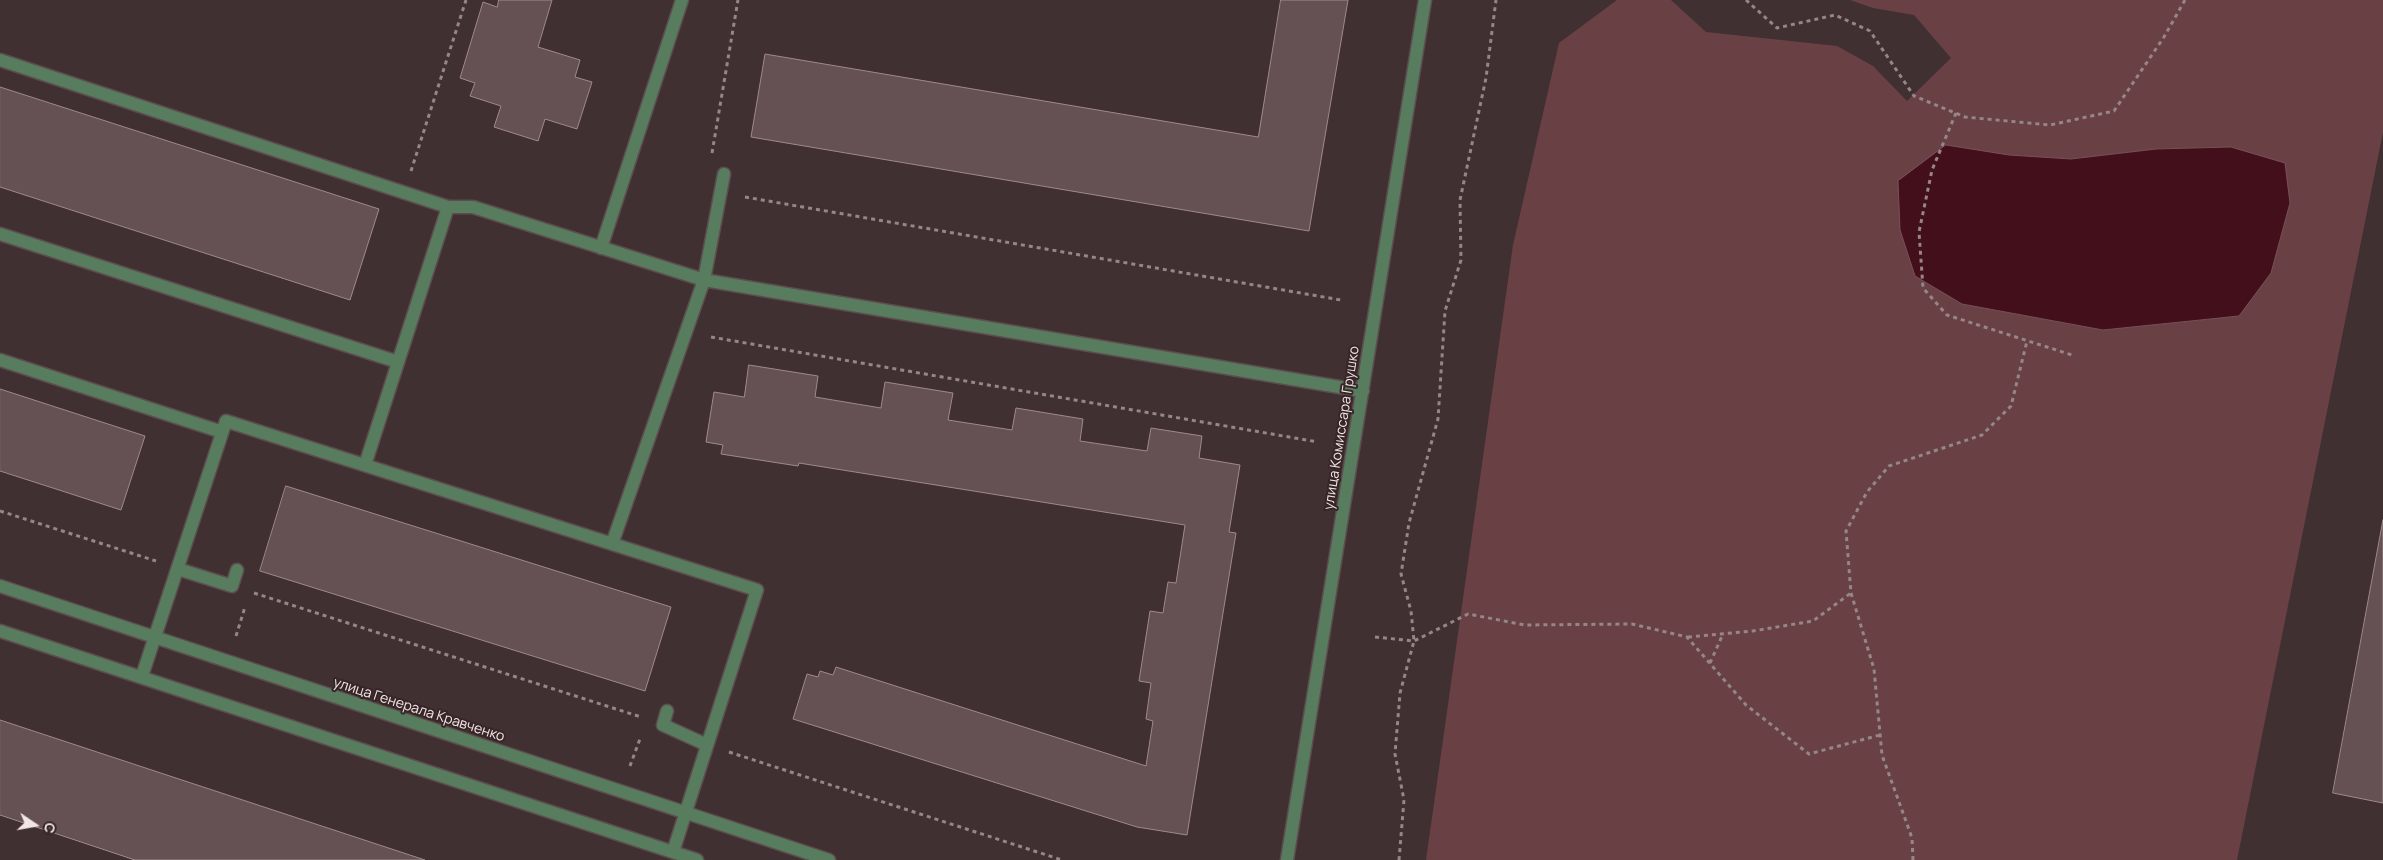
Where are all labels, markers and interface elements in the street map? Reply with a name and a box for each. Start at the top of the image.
street label: улица Комиссара Грушко [1321,345,1363,511]
street label: улица Генерала Кравченко [331,674,507,746]
north arrow [10,800,60,850]
text: С [40,821,61,835]

